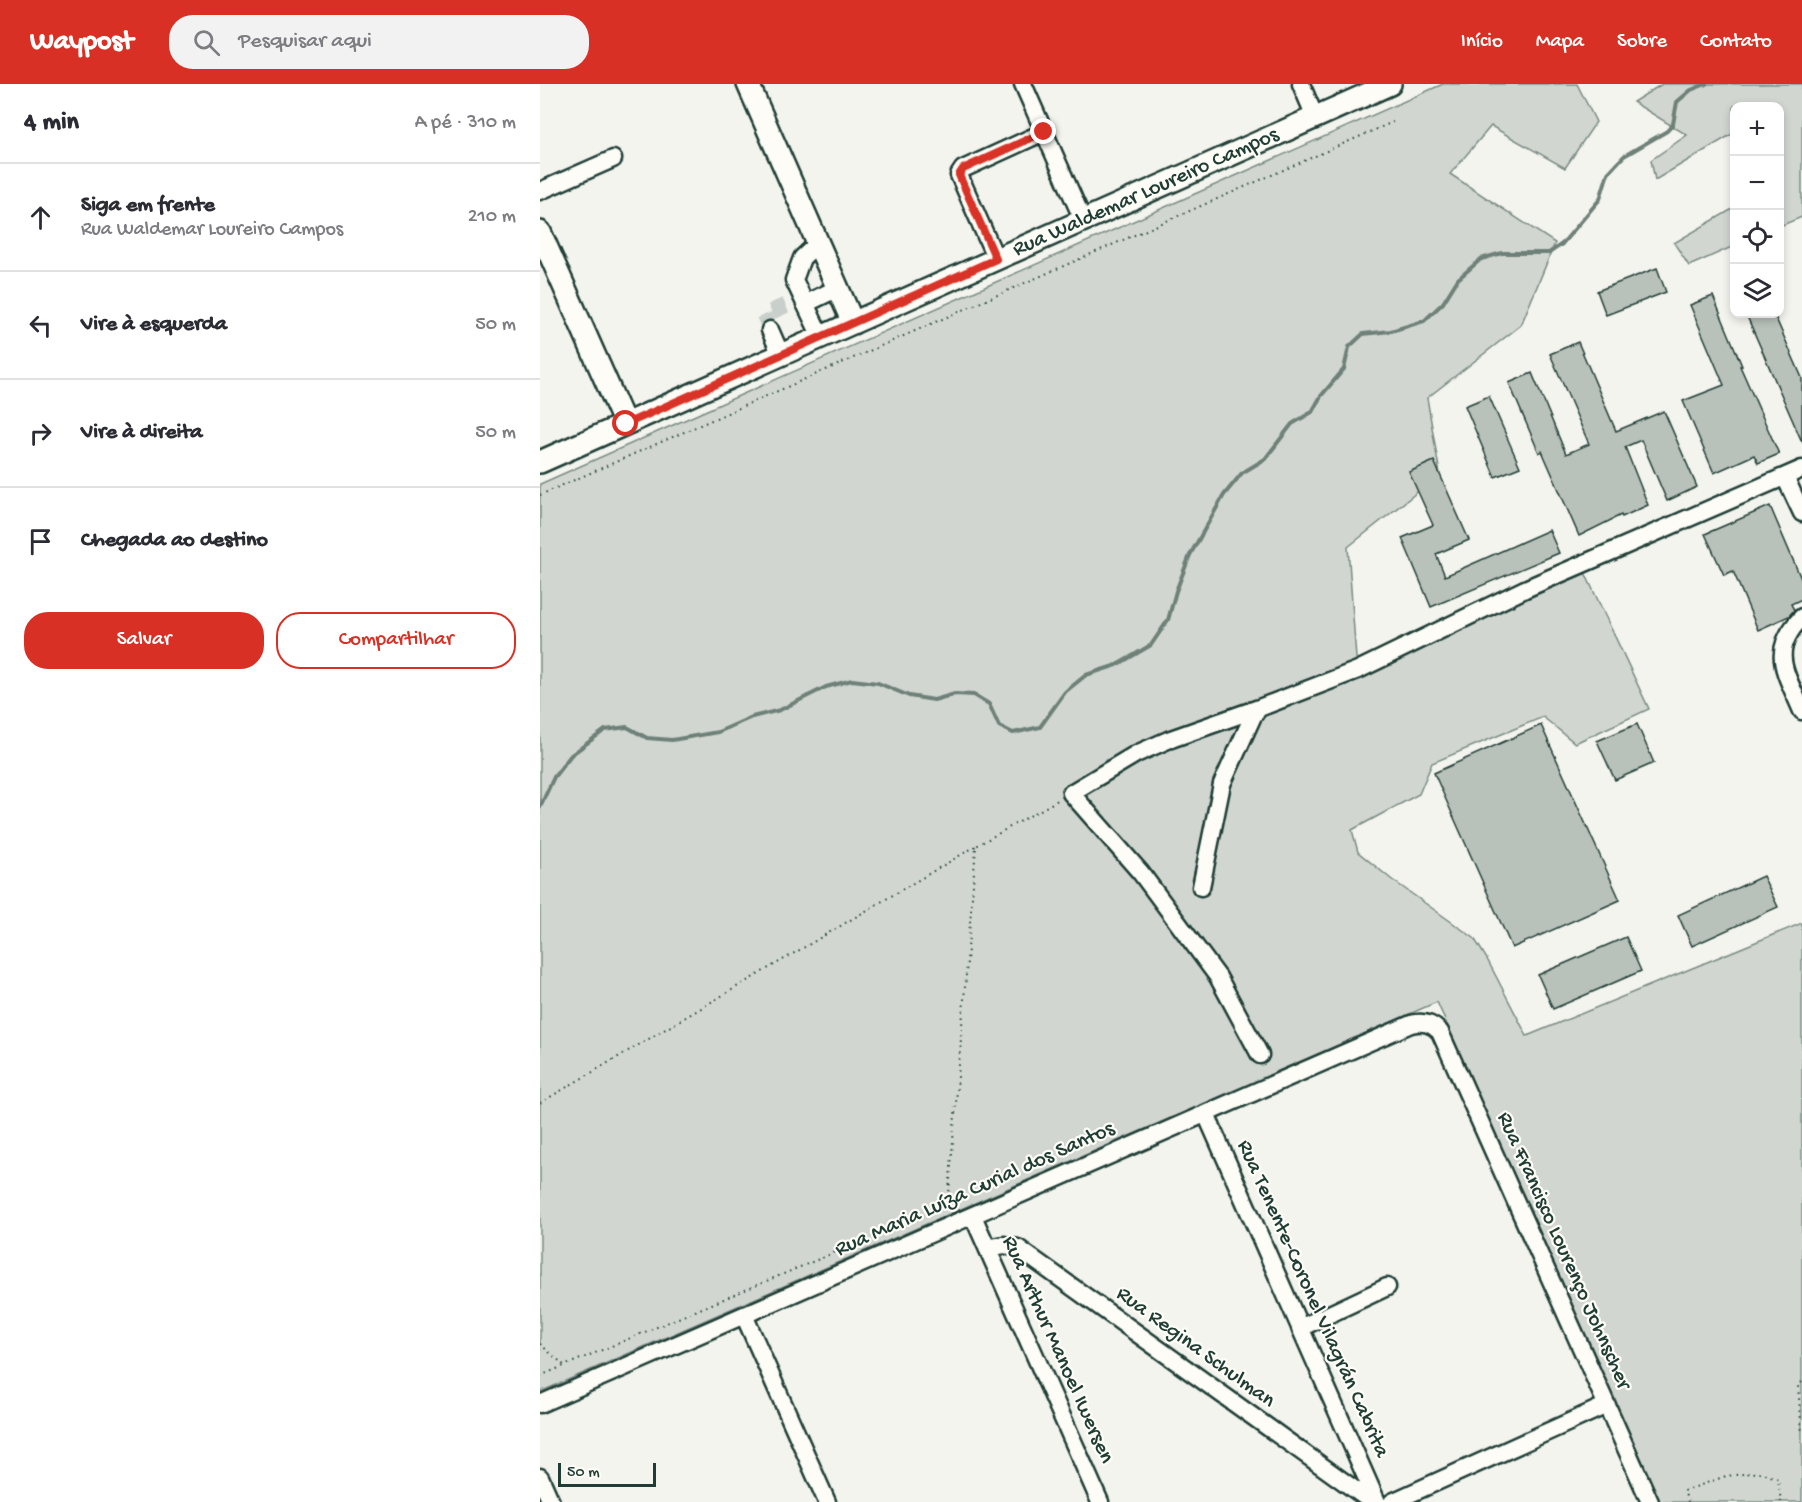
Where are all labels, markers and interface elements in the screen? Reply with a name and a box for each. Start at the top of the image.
search box [169,15,589,69]
text: Waypost [30,26,133,59]
icon: search [190,26,223,59]
text: Pesquisar aqui [238,29,372,55]
text: Início [1461,30,1503,55]
text: Mapa [1536,30,1584,55]
text: Sobre [1617,30,1667,55]
text: Contato [1700,30,1772,55]
map controls [1730,102,1784,318]
button: + [1730,102,1784,156]
text: 4 min [24,108,79,139]
text: A pé · 310 m [415,112,516,135]
route end [1030,118,1056,144]
street label: Rua Waldemar Loureiro Campos [1009,122,1284,264]
button: − [1730,156,1784,210]
text: Siga em frente [81,193,215,219]
icon: ahead [24,201,57,234]
text: 210 m [468,206,516,229]
button: locate [1730,210,1784,264]
text: Rua Waldemar Loureiro Campos [81,219,343,242]
button: layers [1730,264,1784,318]
icon: left [24,309,57,342]
text: Vire à esquerda [81,312,227,338]
text: 50 m [475,314,516,337]
route start [612,410,638,436]
icon: right [24,417,57,450]
text: Vire à direita [81,420,203,446]
text: 50 m [475,422,516,445]
icon: arrive [24,525,57,558]
text: Chegada ao destino [81,528,268,554]
button: Salvar [24,612,264,669]
button: Compartilhar [276,612,516,669]
street label: Rua Francisco Lourenço Johnscher [1490,1108,1637,1396]
street label: Rua Maria Luíza Curial dos Santos [831,1116,1120,1264]
street label: Rua Tenente-Coronel Vilagrán Cabrita [1230,1136,1394,1462]
street label: Rua Arthur Manoel Iwersen [995,1232,1119,1468]
street label: Rua Regina Schulman [1110,1282,1280,1415]
scale bar [558,1460,656,1488]
text: 50 m [567,1464,600,1483]

